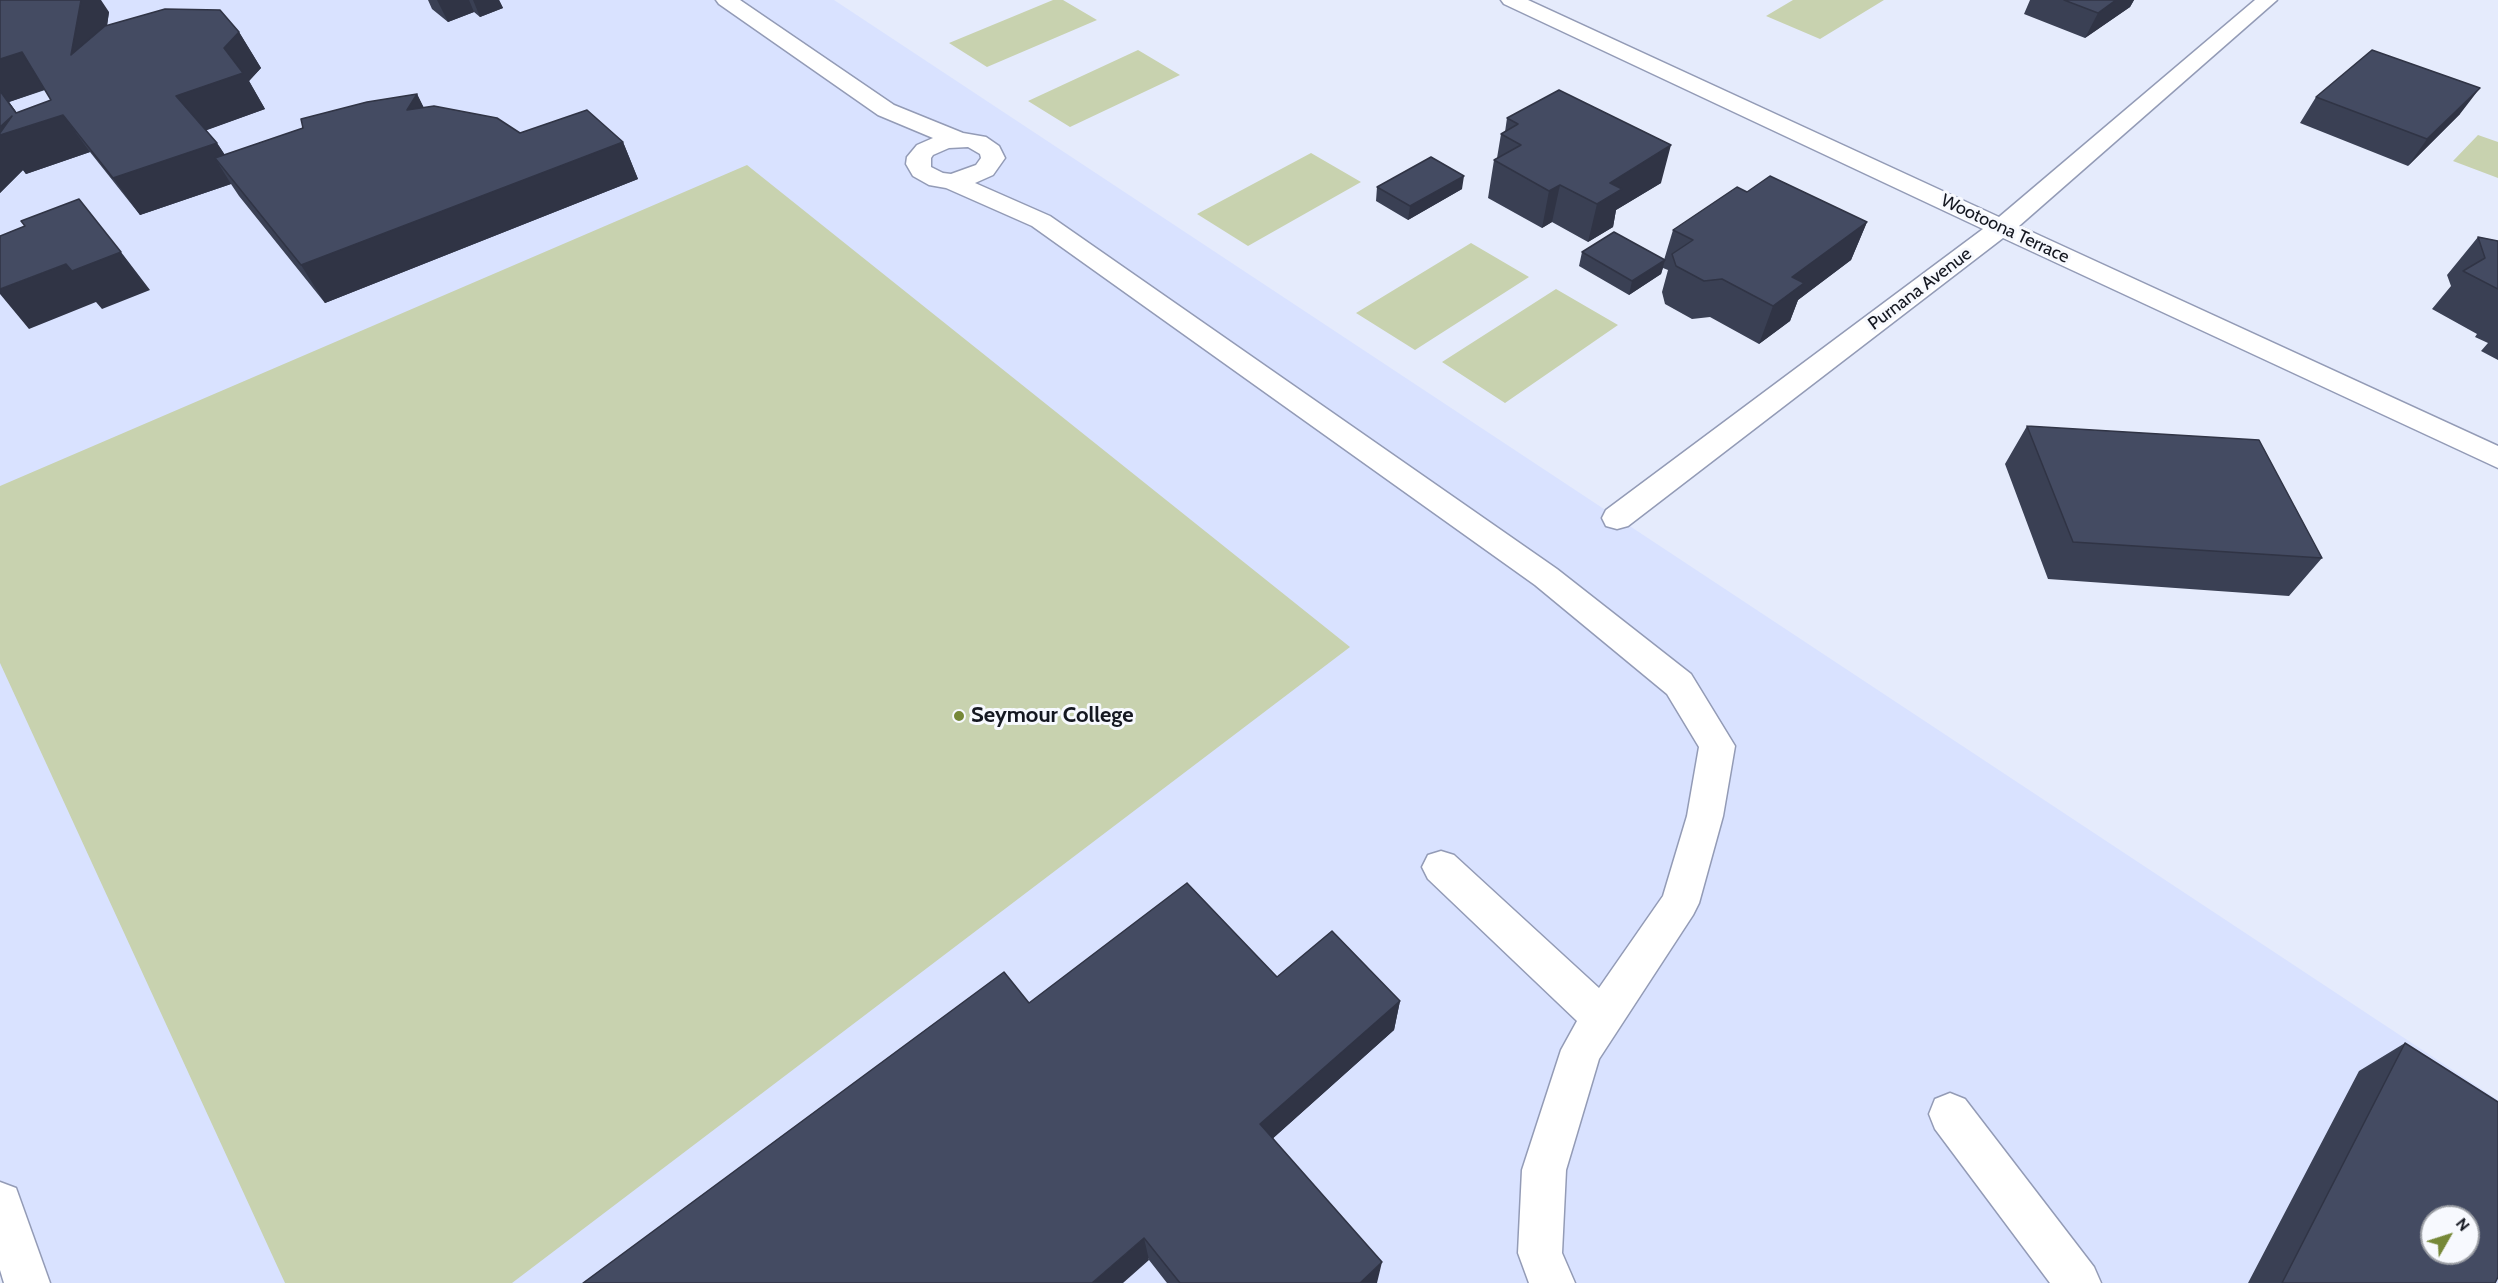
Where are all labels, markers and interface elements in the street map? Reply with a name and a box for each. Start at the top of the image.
street label: Wootoona Terrace [1937,190,2073,268]
street label: Purnana Avenue [1864,243,1976,335]
place label: Seymour College [971,703,1134,729]
marker: Seymour College [952,709,966,723]
north arrow [2420,1205,2480,1265]
text: N [2452,1214,2474,1235]

